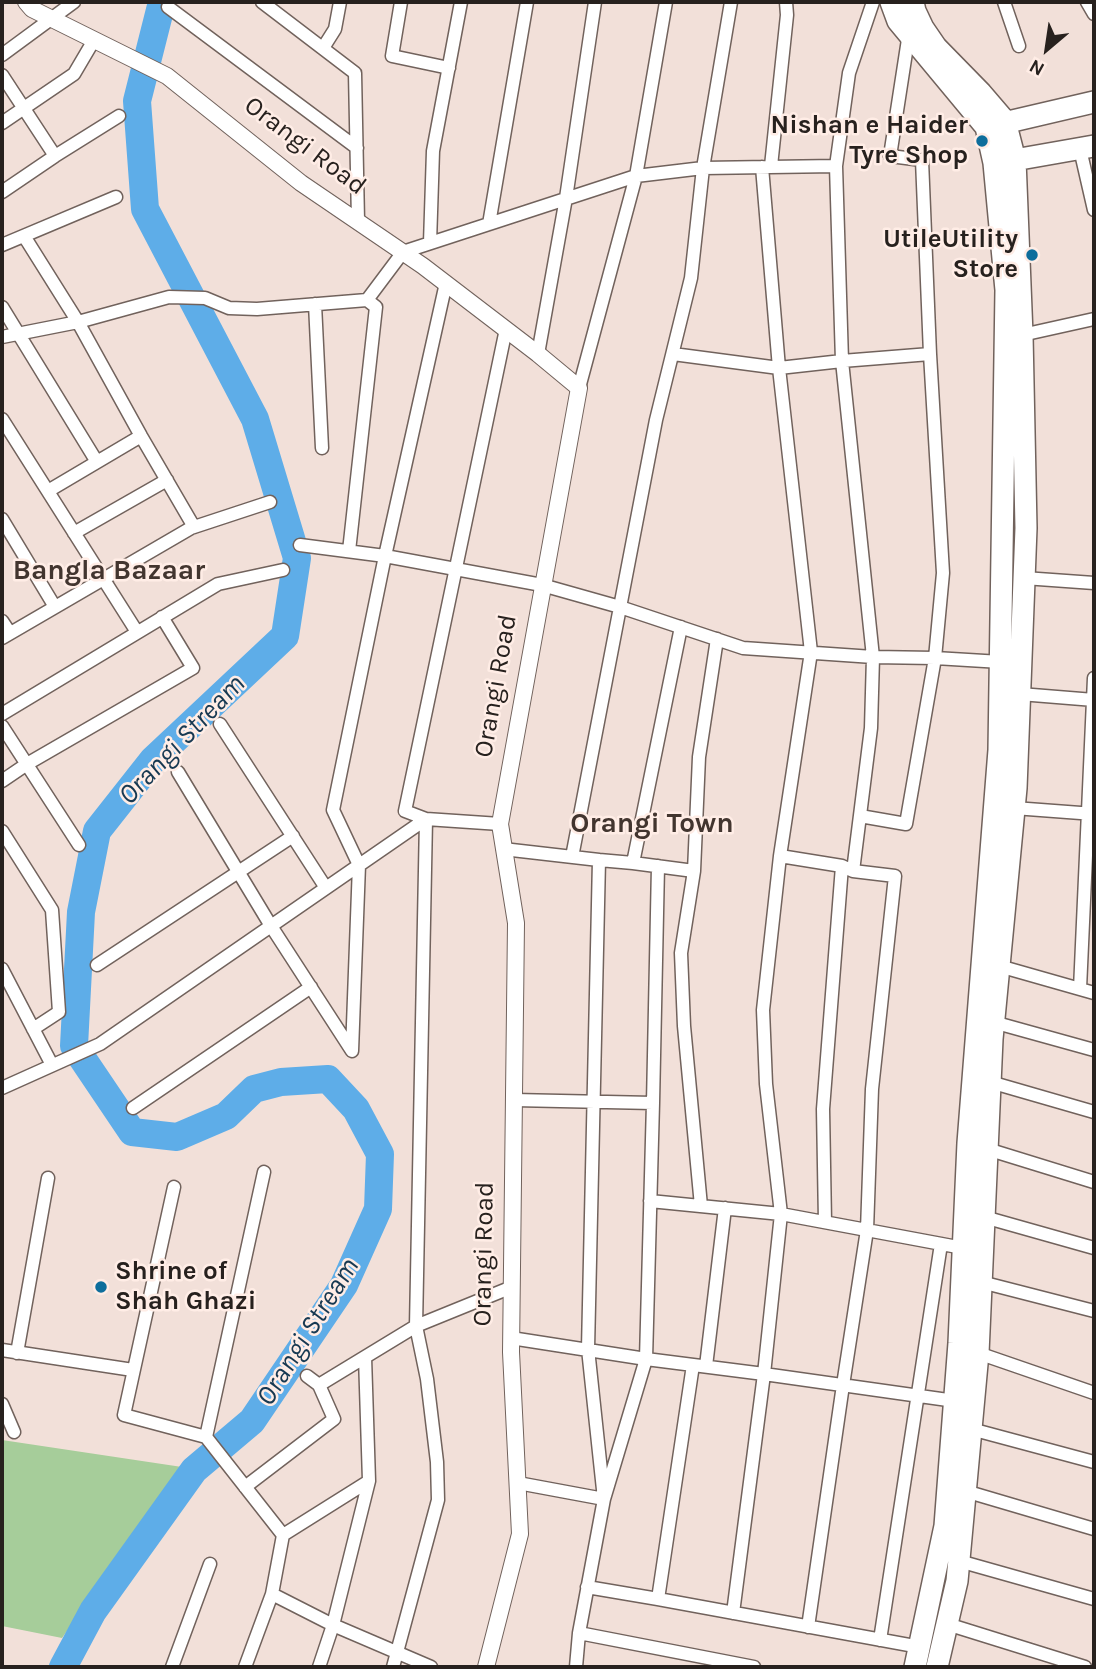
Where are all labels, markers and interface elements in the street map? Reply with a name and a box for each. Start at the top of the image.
north arrow [1012,14,1082,84]
text: N [1026,54,1048,80]
street label: Orangi Road [238,90,372,202]
place label: Nishan e Haider Tyre Shop [771,110,968,172]
marker: Nishan e Haider Tyre Shop [974,133,990,149]
place label: UtileUtility Store [883,224,1018,286]
marker: UtileUtility Store [1024,247,1040,263]
district label: Bangla Bazaar [13,554,205,588]
street label: Orangi Road [468,612,524,760]
water label: Orangi Stream [112,668,252,812]
district label: Orangi Town [570,807,734,841]
street label: Orangi Road [467,1181,501,1327]
water label: Orangi Stream [249,1252,367,1412]
place label: Shrine of Shah Ghazi [115,1256,256,1318]
marker: Shrine of Shah Ghazi [93,1279,109,1295]

